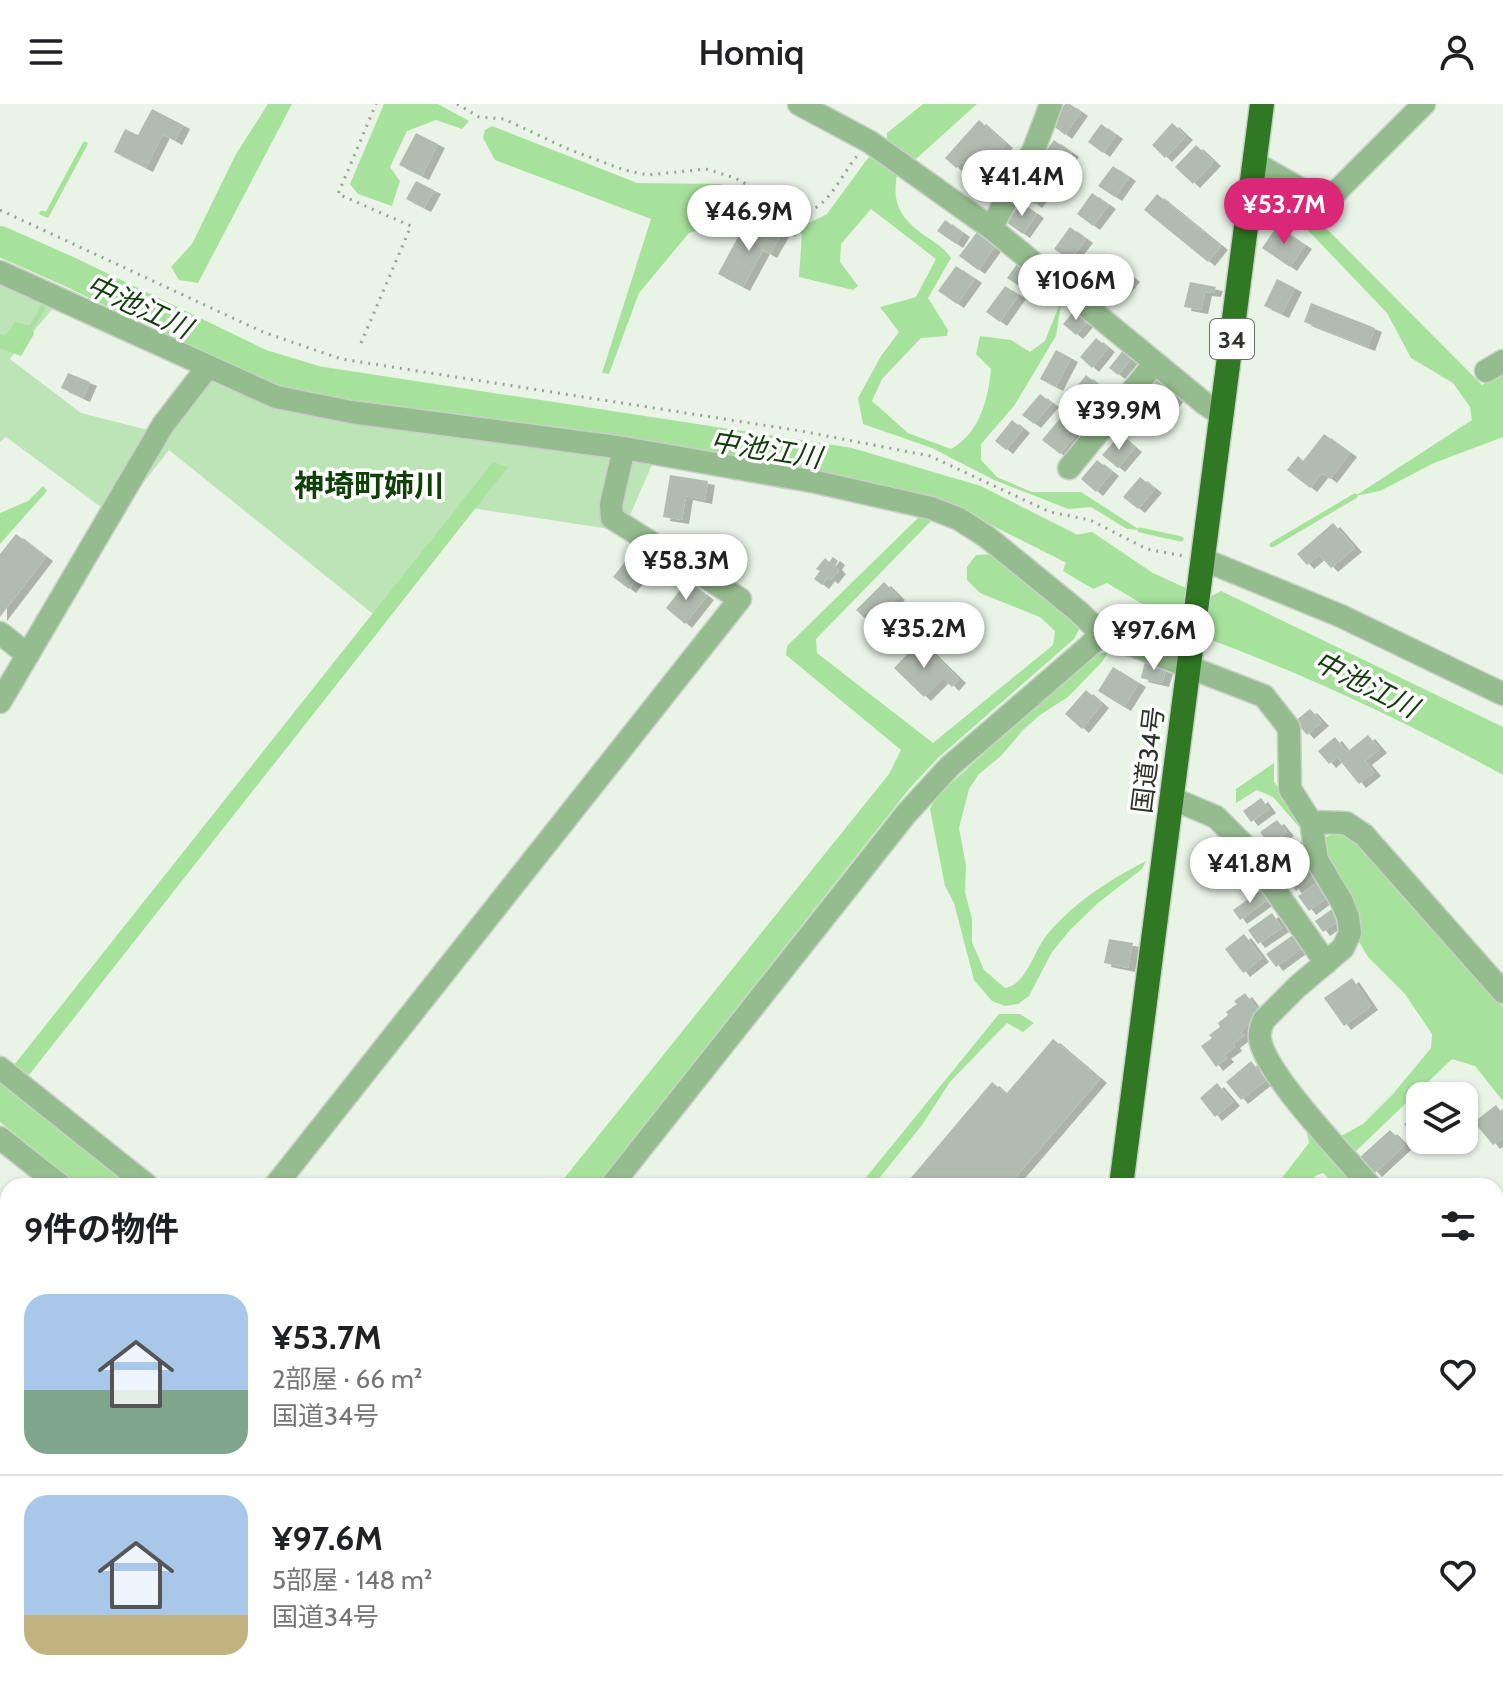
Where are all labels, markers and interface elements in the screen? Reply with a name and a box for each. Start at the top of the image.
icon: menu [24,30,68,74]
text: Homiq [699,30,804,74]
icon: person [1435,30,1479,74]
pin: ¥41.4M [957,150,1087,218]
text: ¥41.4M [980,160,1064,192]
pin: ¥53.7M [1219,178,1349,246]
pin: ¥46.9M [684,185,814,253]
text: ¥53.7M [1242,188,1326,220]
text: ¥46.9M [705,195,793,227]
pin: ¥106M [1020,254,1132,322]
text: ¥106M [1036,264,1116,296]
water label: 中池江川 [81,267,200,346]
road number: 34 [1210,319,1254,359]
pin: ¥39.9M [1054,384,1184,452]
text: ¥39.9M [1076,394,1162,426]
water label: 中池江川 [708,423,827,475]
district label: 神埼町姉川 [294,467,444,504]
pin: ¥58.3M [621,534,751,602]
text: ¥58.3M [643,544,729,576]
pin: ¥35.2M [859,602,989,670]
pin: ¥97.6M [1089,604,1219,672]
text: ¥35.2M [882,612,966,644]
text: ¥97.6M [1112,614,1196,646]
water label: 中池江川 [1308,643,1426,726]
street label: 国道34号 [1126,705,1170,815]
pin: ¥41.8M [1185,837,1315,905]
text: ¥41.8M [1208,847,1292,879]
map controls [1406,1082,1478,1154]
button: layers [1406,1082,1478,1154]
icon: filters [1436,1204,1480,1248]
text: 9件の物件 [24,1208,179,1250]
text: ¥53.7M [272,1316,382,1358]
icon: home [88,1326,184,1422]
icon: heart [1436,1352,1480,1396]
text: 2部屋 · 66 m² [272,1363,422,1395]
text: 国道34号 [272,1400,379,1432]
text: ¥97.6M [272,1517,383,1559]
icon: home [88,1527,184,1623]
icon: heart [1436,1553,1480,1597]
text: 5部屋 · 148 m² [272,1564,433,1596]
text: 国道34号 [272,1601,379,1633]

